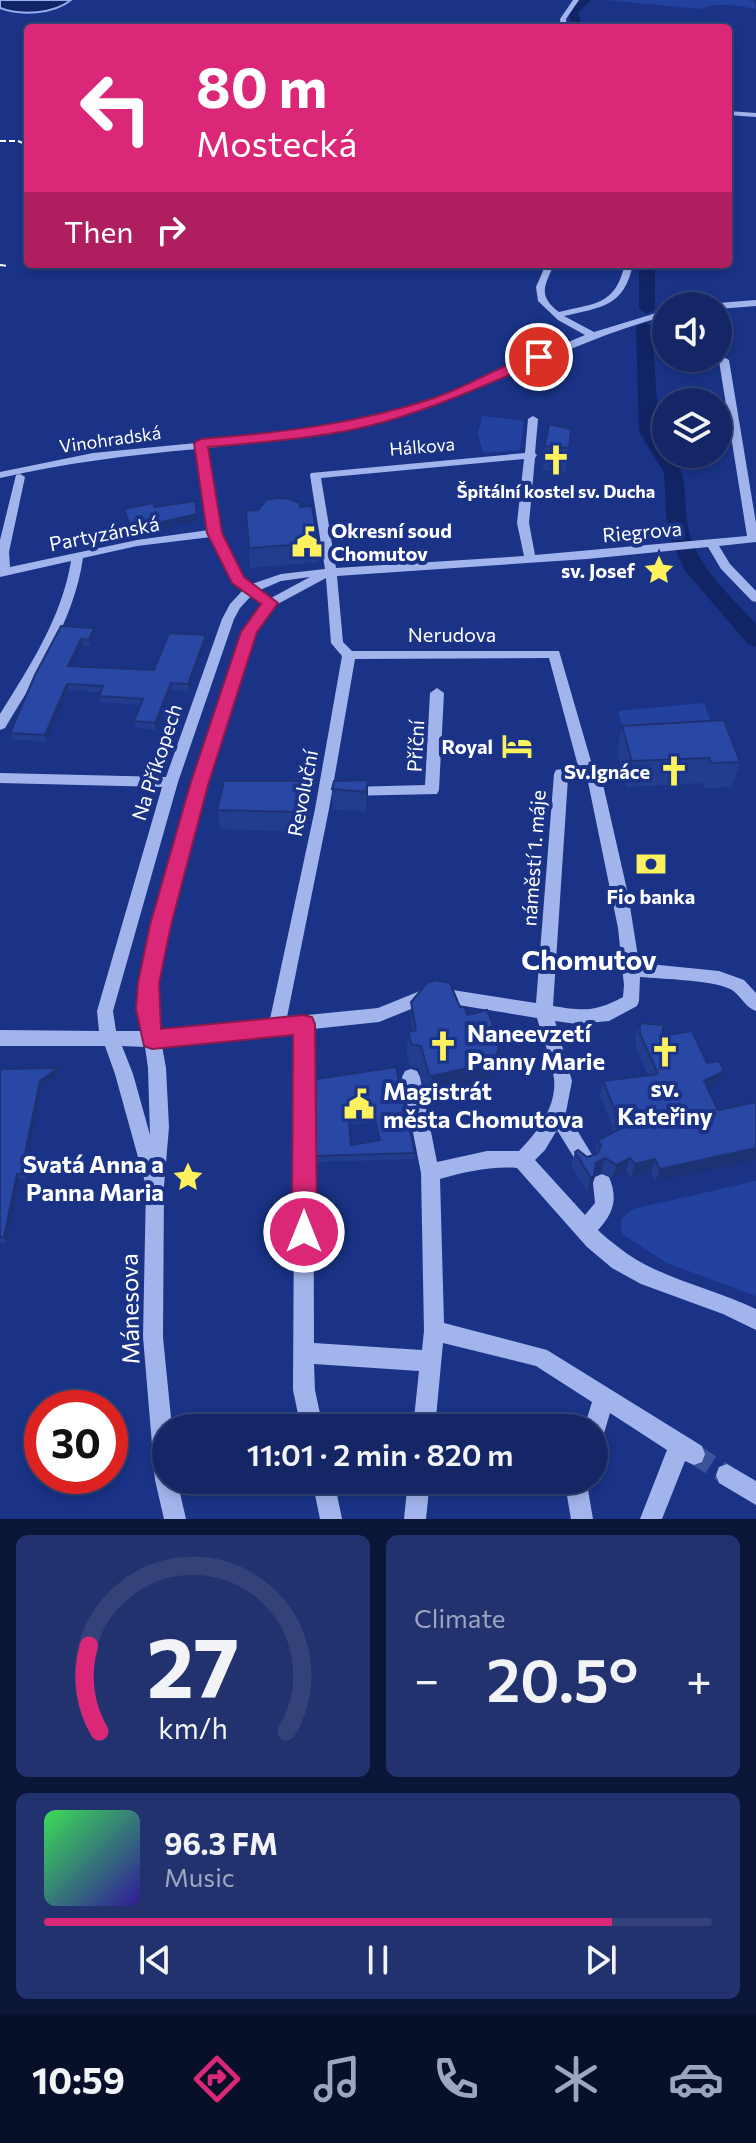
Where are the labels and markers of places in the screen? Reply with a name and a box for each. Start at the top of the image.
pin [505,323,573,391]
church icon: Špitální kostel sv. Ducha [539,443,573,477]
place label: Špitální kostel sv. Ducha [457,480,655,502]
place label: Okresní soud Chomutov [331,518,452,565]
public building icon: Okresní soud Chomutov [290,525,324,559]
place icon: sv. Josef [642,553,676,587]
place label: sv. Josef [561,558,636,582]
hotel icon: Royal [500,729,534,763]
place label: Royal [442,734,493,758]
church icon: Sv.Ignáce [657,754,691,788]
place label: Sv.Ignáce [564,759,650,783]
bank icon: Fio banka [634,847,668,881]
place label: Fio banka [607,884,695,908]
place label: Naneevzetí Panny Marie [467,1018,605,1075]
church icon: Naneevzetí Panny Marie [426,1029,460,1063]
church icon: sv. Kateřiny [648,1035,682,1069]
place label: sv. Kateřiny [617,1073,713,1130]
place label: Magistrát města Chomutova [383,1076,584,1133]
public building icon: Magistrát města Chomutova [342,1087,376,1121]
place label: Svatá Anna a Panna Maria [23,1149,164,1206]
place icon: Svatá Anna a Panna Maria [171,1160,205,1194]

